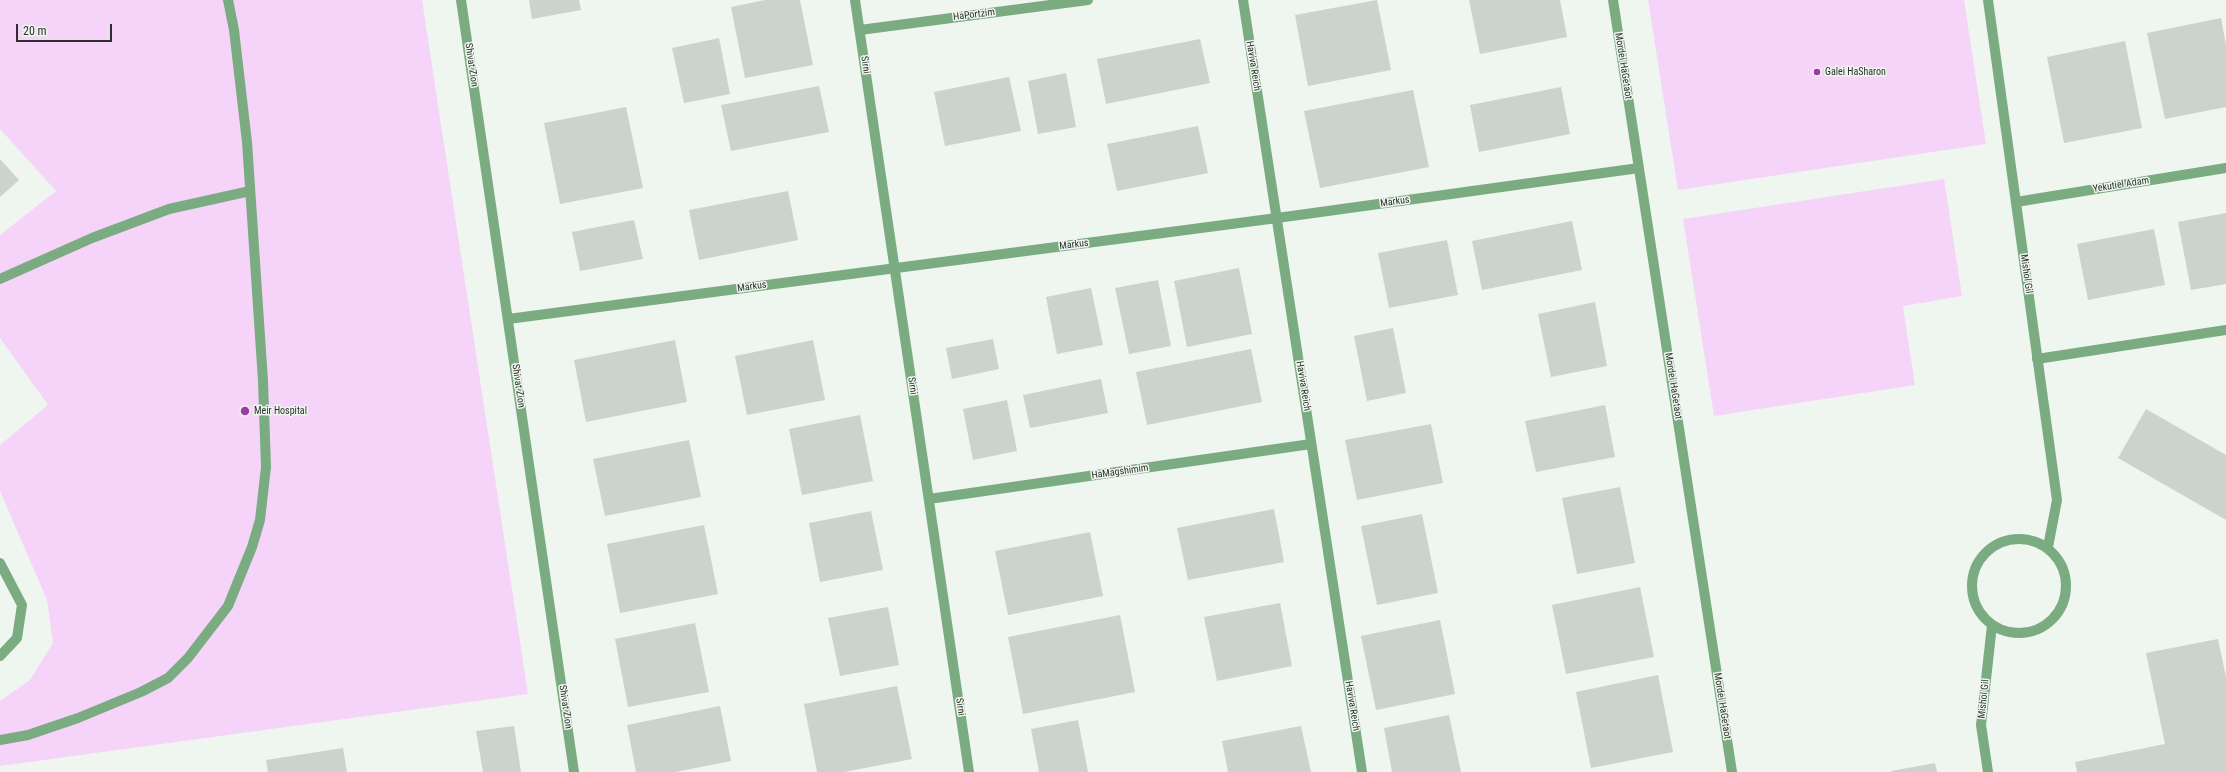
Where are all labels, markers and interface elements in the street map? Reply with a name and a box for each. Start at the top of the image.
street label: HaPortzim [952,6,996,24]
scale bar [18,16,114,42]
text: 20 m [23,24,47,38]
street label: Mordei HaGetaot [1612,32,1634,100]
street label: Haviva Reich [1243,40,1263,92]
street label: Shivat Zion [462,42,480,88]
street label: Sirni [858,55,872,75]
place label: Galei HaSharon [1825,66,1886,78]
marker: Galei HaSharon [1812,67,1822,77]
street label: Yekutiel Adam [2092,175,2150,195]
street label: Markus [1380,194,1410,210]
street label: Markus [1059,237,1089,253]
street label: Mishol Gil [2017,254,2035,294]
street label: Markus [737,279,767,295]
street label: Mordei HaGetaot [1662,352,1684,420]
street label: Haviva Reich [1293,360,1313,412]
street label: Shivat Zion [509,363,527,409]
street label: Sirni [905,376,919,396]
marker: Meir Hospital [239,405,251,417]
place label: Meir Hospital [254,405,307,417]
street label: HaMagshimim [1091,462,1149,482]
street label: Mordei HaGetaot [1711,672,1733,740]
street label: Mishol Gil [1976,679,1992,719]
street label: Haviva Reich [1342,680,1362,732]
street label: Shivat Zion [556,684,574,730]
street label: Sirni [953,697,967,717]

